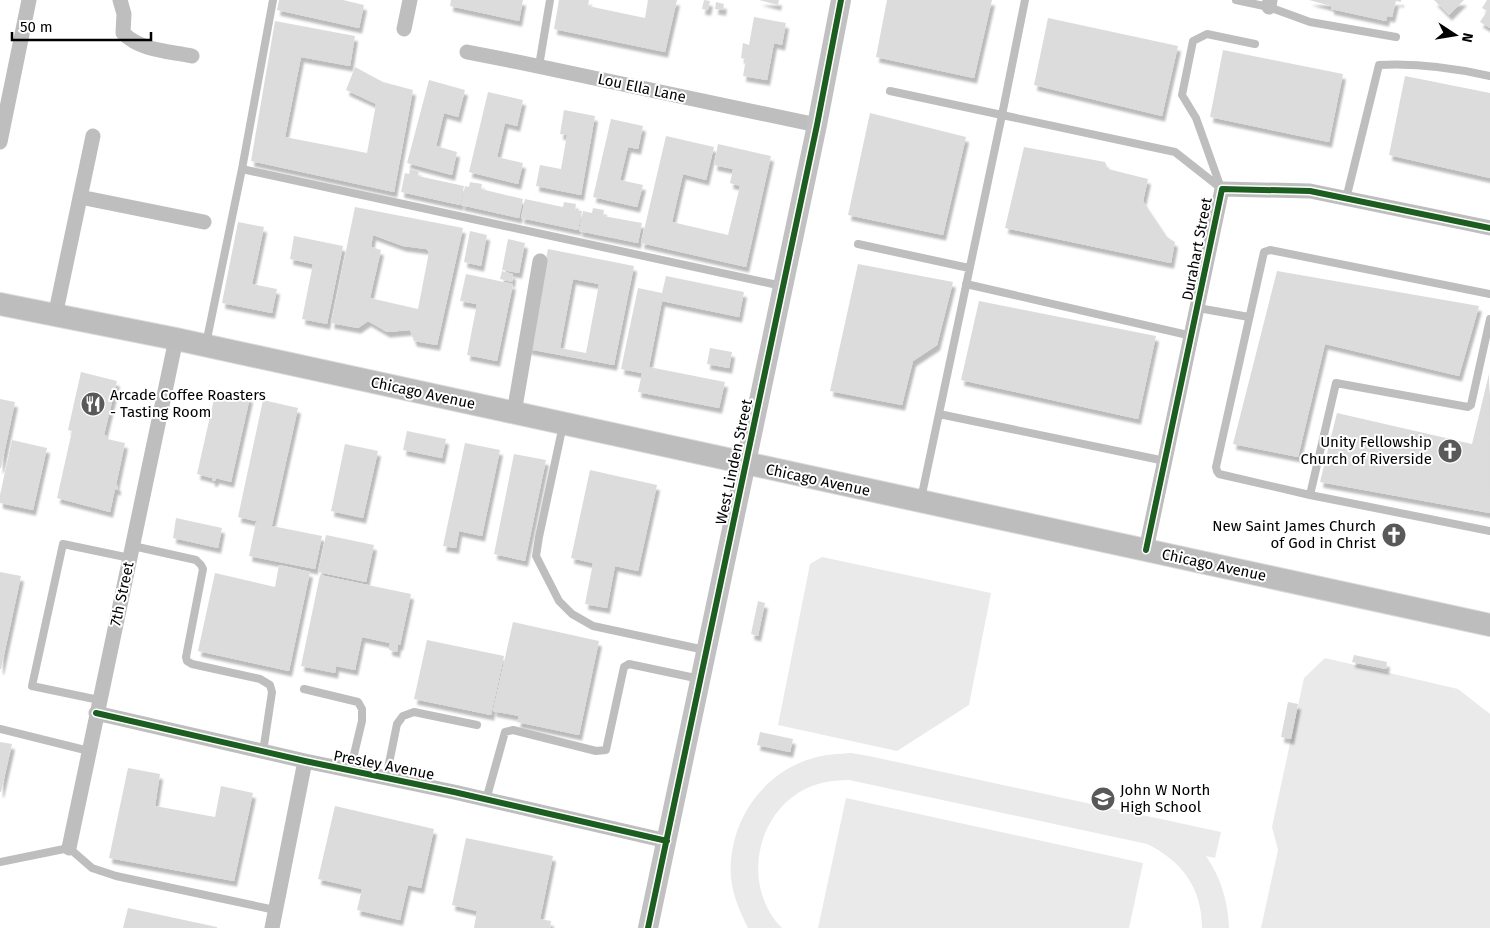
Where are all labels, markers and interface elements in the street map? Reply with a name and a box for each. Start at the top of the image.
scale bar [12,10,151,42]
north arrow [1430,10,1480,60]
text: 50 m [20,18,53,36]
text: N [1458,31,1477,44]
street label: Lou Ella Lane [596,70,688,106]
street label: Durahart Street [1178,195,1216,302]
street label: Chicago Avenue [369,373,477,413]
place label: Arcade Coffee Roasters - Tasting Room [110,386,266,421]
restaurant icon: Arcade Coffee Roasters - Tasting Room [80,391,106,417]
street label: West Linden Street [712,397,756,526]
place label: Unity Fellowship Church of Riverside [1300,433,1432,468]
church icon: Unity Fellowship Church of Riverside [1437,438,1463,464]
street label: Chicago Avenue [764,460,872,500]
place label: New Saint James Church of God in Christ [1212,517,1377,552]
church icon: New Saint James Church of God in Christ [1381,522,1407,548]
street label: Chicago Avenue [1160,545,1268,585]
street label: 7th Street [106,560,138,628]
street label: Presley Avenue [332,746,436,784]
place label: John W North High School [1120,781,1210,816]
school or university icon: John W North High School [1090,786,1116,812]

